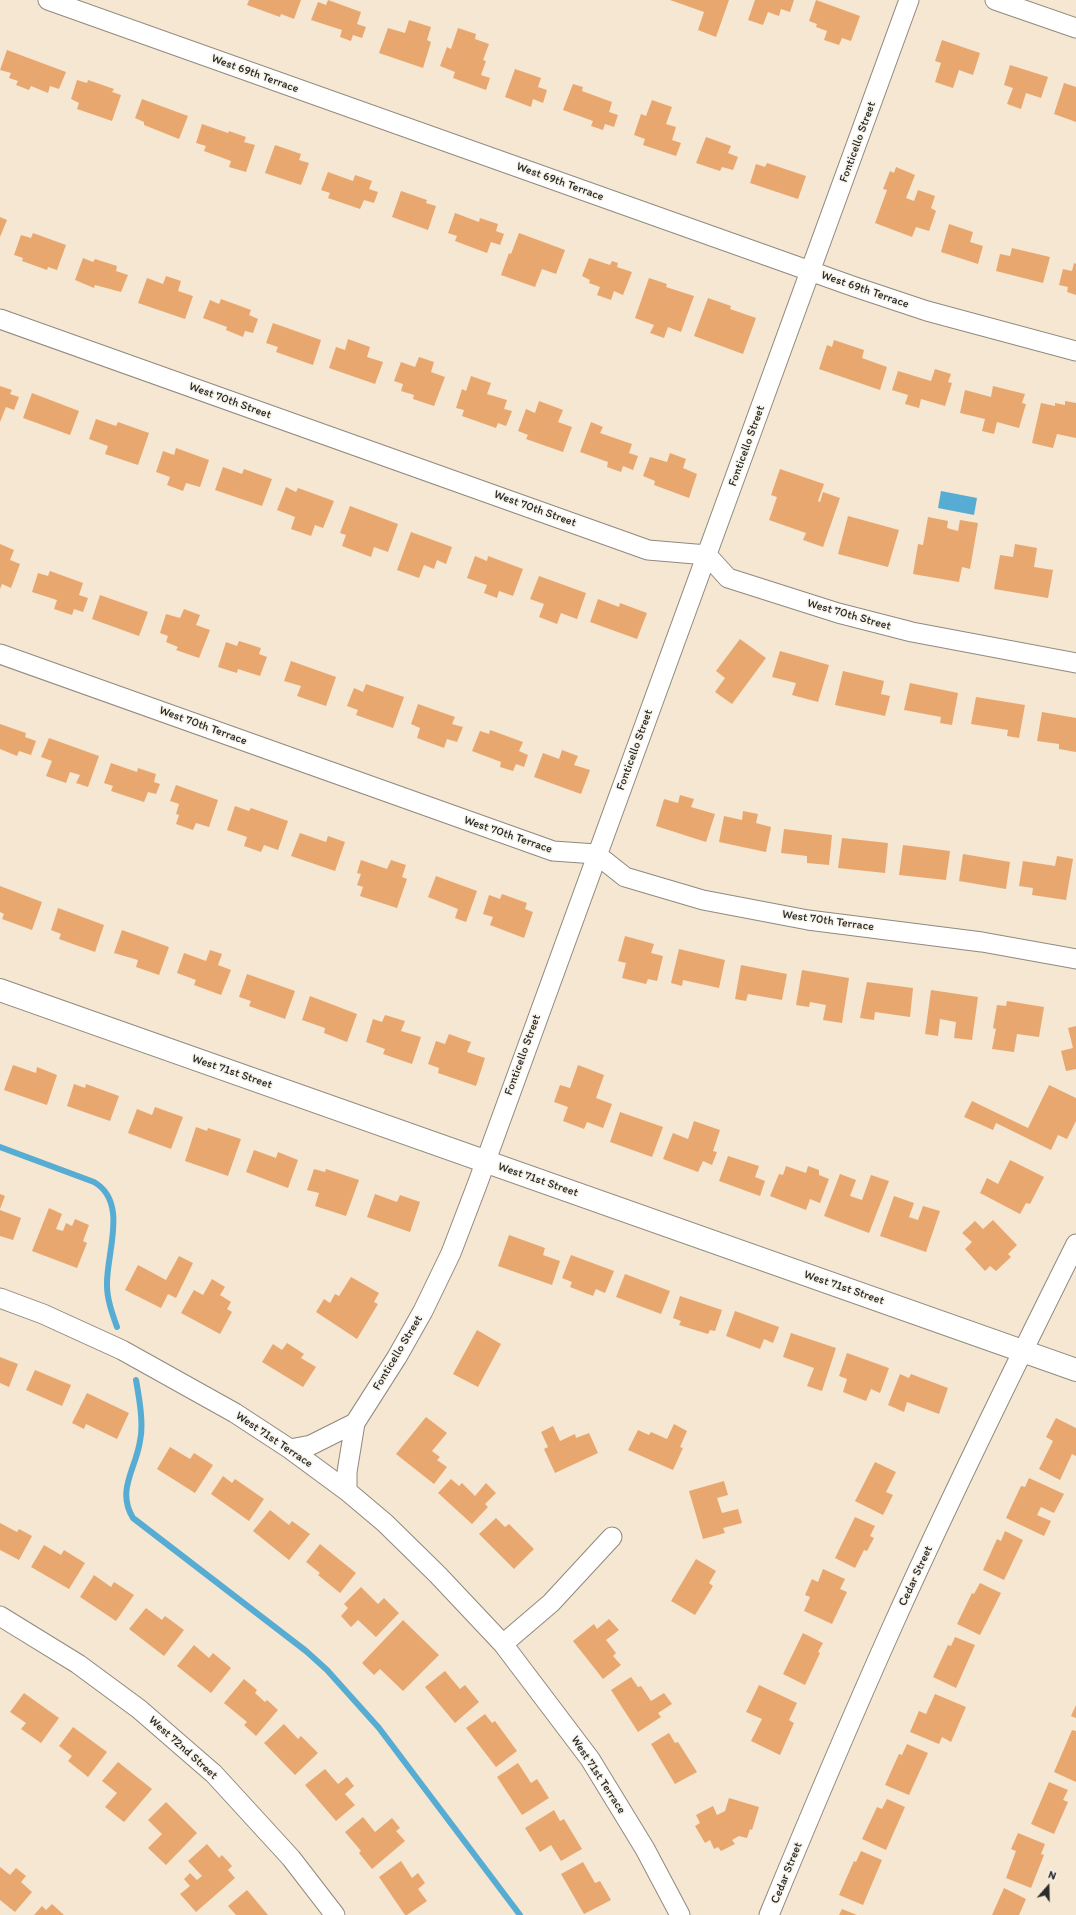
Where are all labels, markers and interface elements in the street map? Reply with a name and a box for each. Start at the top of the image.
street label: West 69th Terrace [209,52,301,96]
street label: Fonticello Street [837,100,879,184]
street label: West 69th Terrace [514,160,606,204]
street label: West 69th Terrace [819,268,911,312]
street label: West 70th Street [187,379,273,423]
street label: Fonticello Street [726,404,768,488]
street label: West 70th Street [492,487,578,531]
street label: West 70th Street [805,596,893,634]
street label: West 70th Terrace [157,703,249,749]
street label: Fonticello Street [614,708,656,792]
street label: West 70th Terrace [462,813,554,857]
street label: West 70th Terrace [781,907,875,935]
street label: Fonticello Street [502,1013,544,1097]
street label: West 71st Street [190,1052,274,1092]
street label: West 71st Street [496,1160,580,1200]
street label: West 71st Street [802,1268,886,1308]
street label: Fonticello Street [370,1313,426,1393]
street label: West 71st Terrace [233,1409,315,1471]
street label: Cedar Street [896,1544,936,1608]
street label: West 72nd Street [145,1713,221,1783]
street label: West 71st Terrace [567,1733,629,1817]
street label: Cedar Street [768,1840,806,1906]
north arrow [1028,1867,1068,1907]
text: N [1047,1868,1058,1883]

